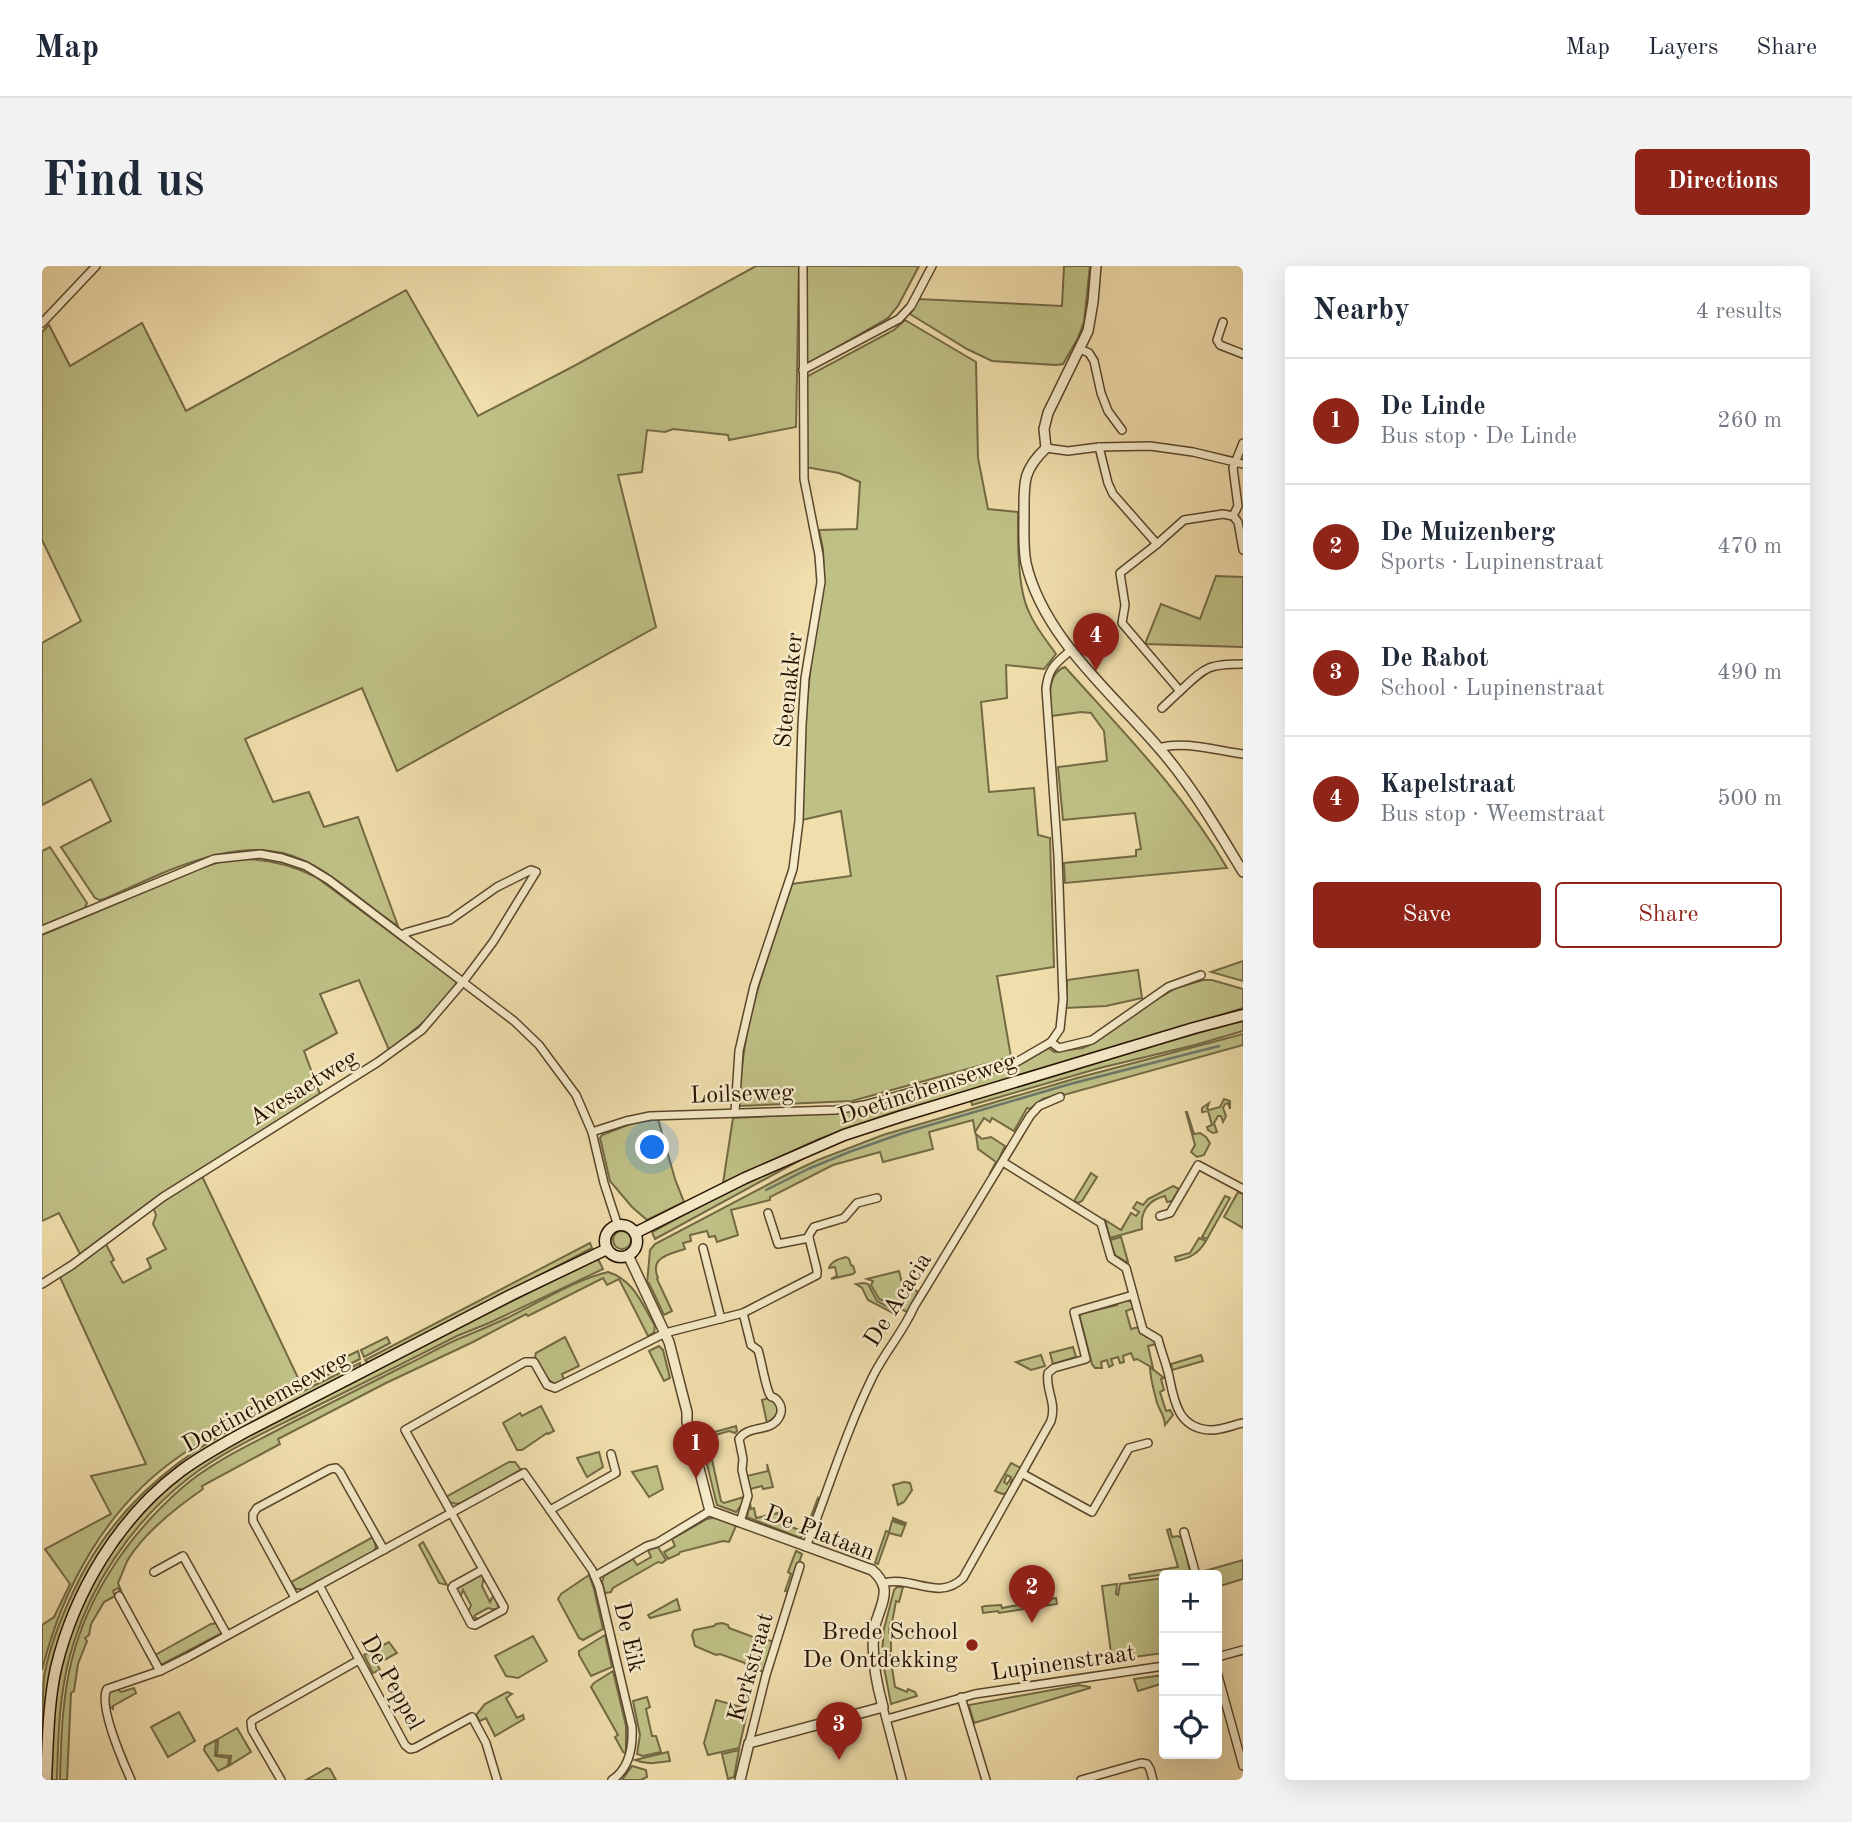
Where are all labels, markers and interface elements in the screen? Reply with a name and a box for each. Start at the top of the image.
text: Map [35,32,99,65]
text: Map [1566,36,1610,60]
text: Layers [1648,36,1718,60]
text: Share [1756,36,1817,60]
button: Directions [1635,149,1810,215]
text: Find us [42,158,205,207]
text: Nearby [1313,296,1410,326]
text: 4 results [1696,300,1782,323]
text: De Linde [1380,394,1486,420]
text: 1 [1329,409,1343,432]
text: 260 m [1717,409,1782,432]
text: Bus stop · De Linde [1380,425,1577,448]
text: De Muizenberg [1380,520,1556,546]
text: 2 [1329,535,1343,558]
text: 470 m [1717,535,1782,558]
text: Sports · Lupinenstraat [1380,551,1604,574]
pin: 4 [1073,613,1119,671]
street label: Steenakker [772,631,808,749]
text: De Rabot [1380,646,1488,672]
text: 3 [1329,661,1343,684]
text: 490 m [1717,661,1782,684]
text: School · Lupinenstraat [1380,677,1605,700]
text: Kapelstraat [1380,772,1515,798]
text: 4 [1329,787,1343,810]
text: 500 m [1717,787,1782,810]
text: Bus stop · Weemstraat [1380,803,1605,826]
button: Save [1313,882,1541,948]
button: Share [1555,882,1782,948]
street label: Avesaetweg [246,1046,362,1131]
street label: Doetinchemseweg [835,1050,1020,1130]
street label: Loilseweg [690,1081,794,1109]
your location [635,1130,669,1164]
street label: De Acacia [860,1249,937,1351]
street label: Doetinchemseweg [179,1347,353,1458]
pin: 1 [673,1421,719,1479]
street label: De Plataan [761,1502,878,1566]
pin: 2 [1009,1565,1055,1623]
map controls [1159,1570,1222,1759]
button: + [1159,1570,1222,1633]
street label: De Eik [608,1600,648,1675]
street label: Kerkstraat [725,1610,779,1725]
place label: Brede School De Ontdekking [802,1621,958,1673]
street label: De Peppel [355,1631,427,1735]
button: − [1159,1633,1222,1696]
marker: Brede School De Ontdekking [964,1637,980,1653]
street label: Lupinenstraat [990,1642,1137,1686]
button: locate [1159,1696,1222,1759]
pin: 3 [816,1702,862,1760]

